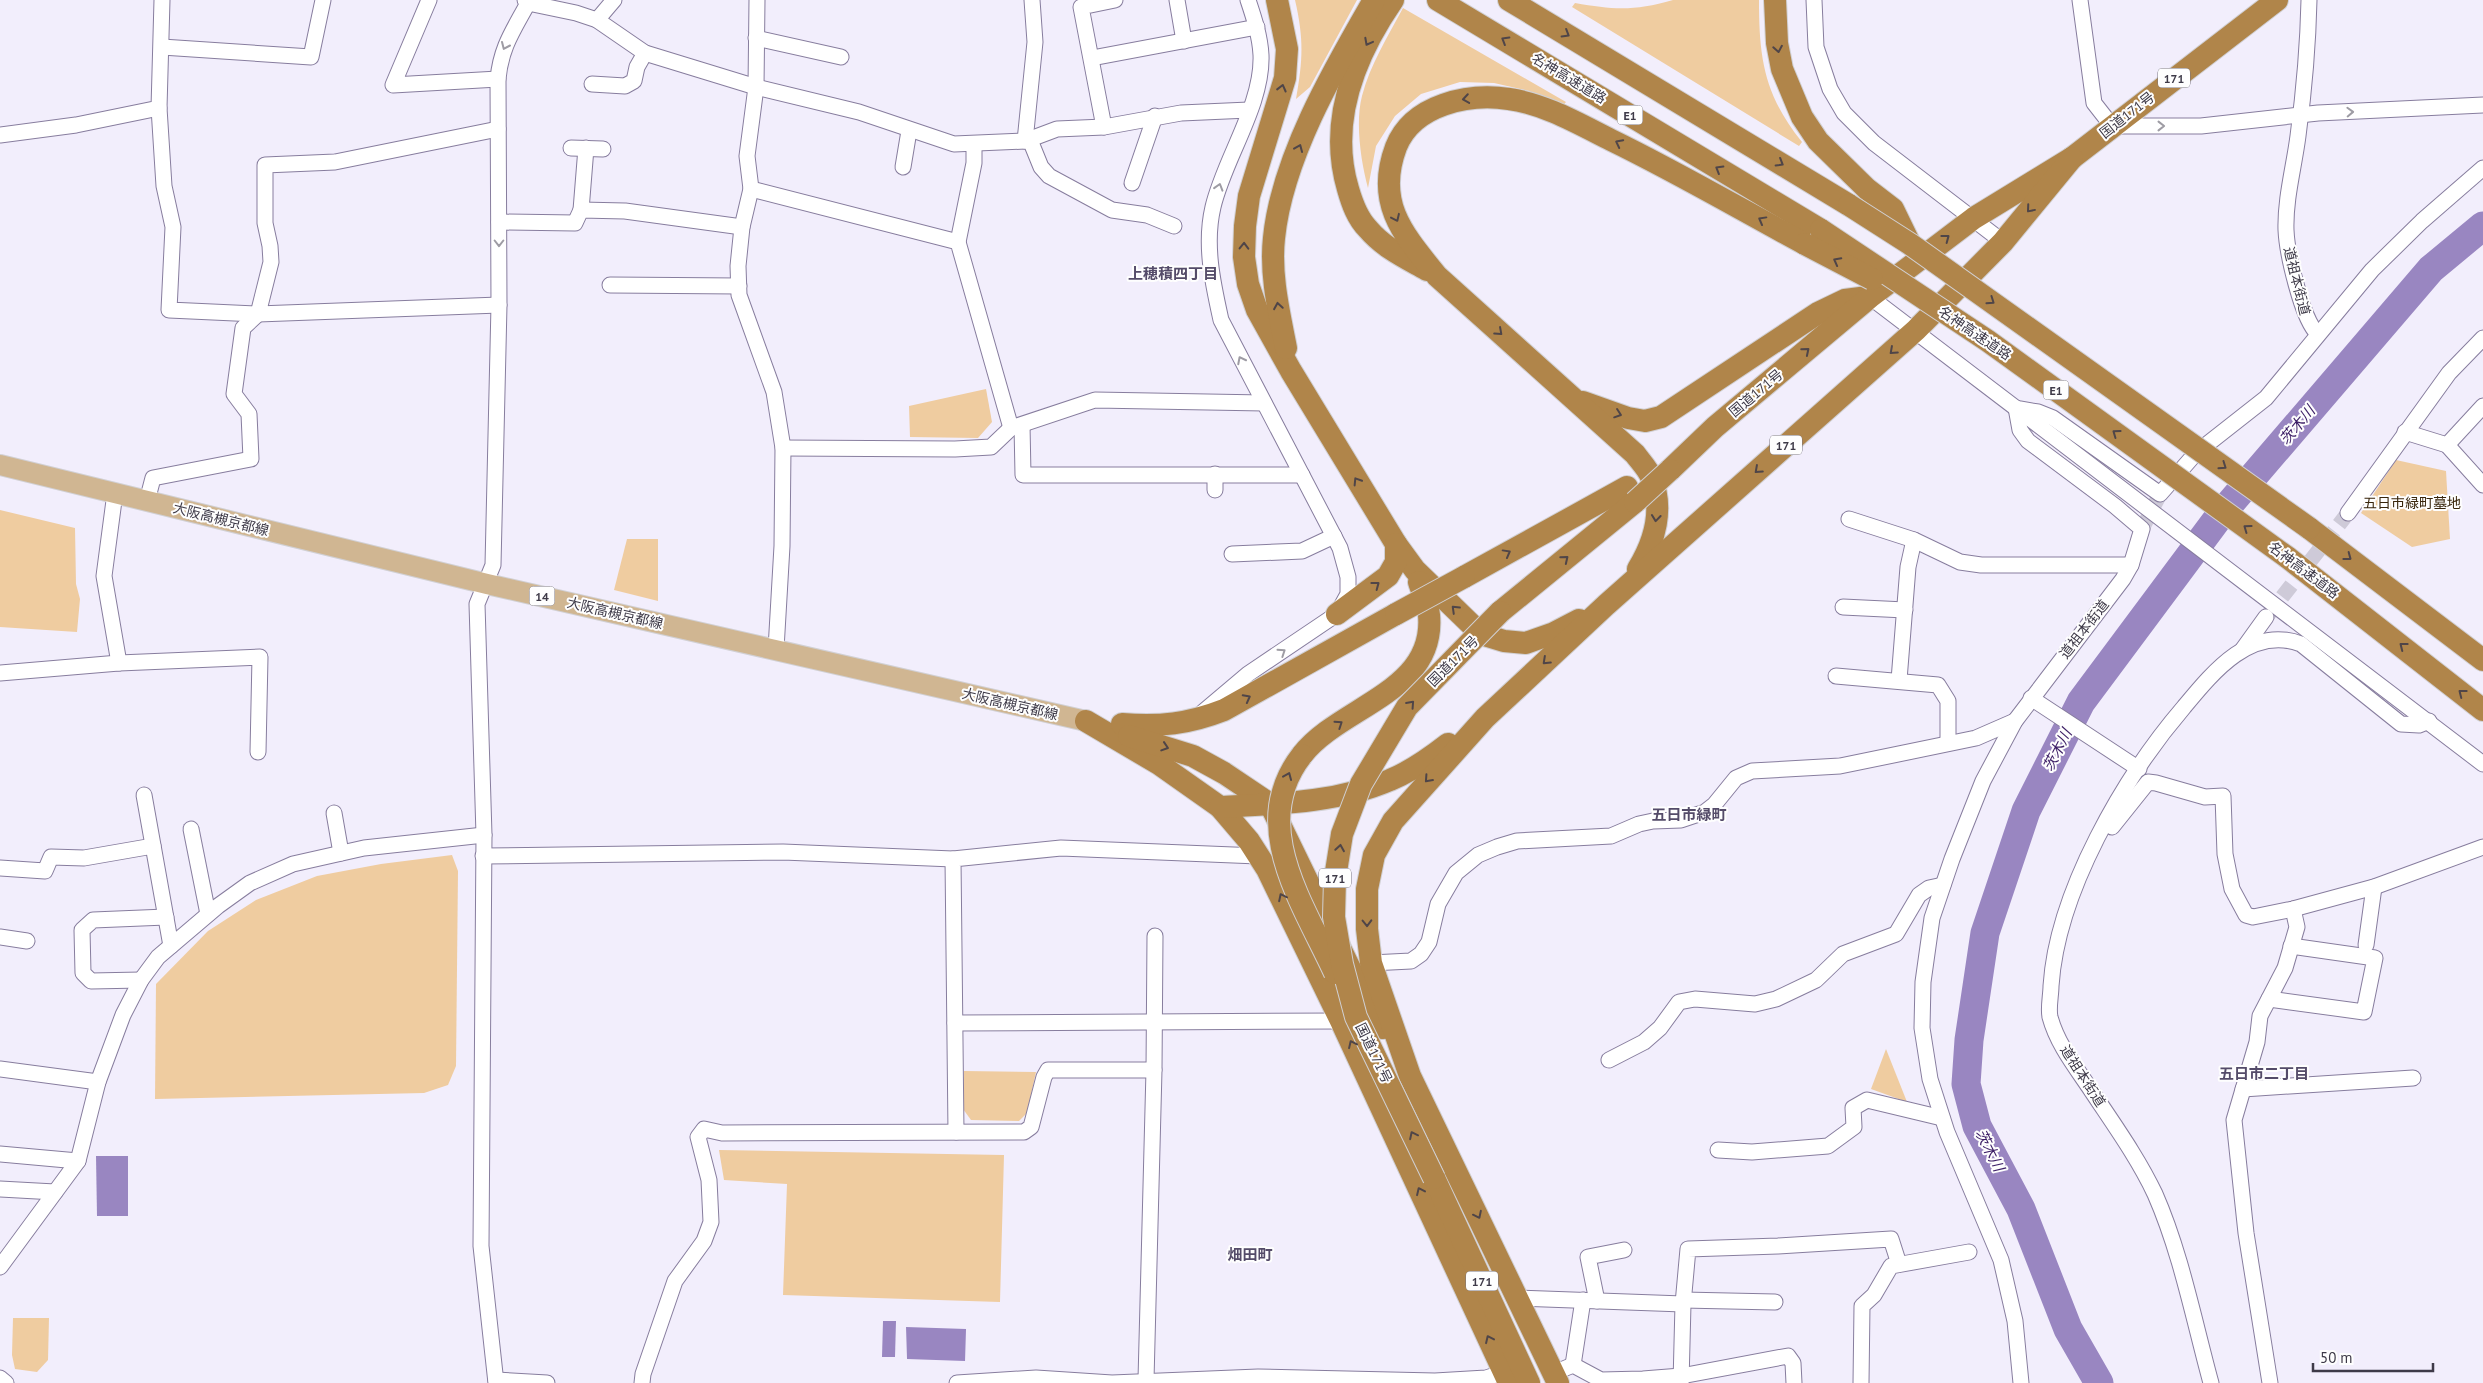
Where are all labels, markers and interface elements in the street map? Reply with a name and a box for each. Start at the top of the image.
one-way arrow [1560,28,1569,38]
one-way arrow [1365,37,1375,46]
one-way arrow [1502,37,1511,47]
one-way arrow [501,41,512,50]
one-way arrow [1773,44,1783,53]
street label: 名神高速道路 [1528,49,1610,107]
road number: 171 [2158,68,2190,88]
one-way arrow [1276,84,1287,93]
street label: 国道171号 [2096,88,2158,142]
one-way arrow [1462,93,1470,103]
road number: E1 [1618,106,1642,124]
one-way arrow [2346,107,2354,118]
one-way arrow [2158,121,2165,131]
one-way arrow [1615,139,1624,150]
one-way arrow [1293,144,1304,153]
one-way arrow [1774,157,1783,167]
one-way arrow [1716,166,1725,176]
one-way arrow [1214,183,1224,191]
one-way arrow [2027,203,2035,212]
one-way arrow [1390,213,1401,222]
one-way arrow [1758,217,1767,227]
one-way arrow [1941,235,1950,244]
one-way arrow [494,240,504,247]
one-way arrow [1239,241,1249,249]
street label: 道祖本街道 [2280,245,2314,317]
one-way arrow [1833,257,1842,267]
district label: 上穂積四丁目 [1128,264,1218,283]
one-way arrow [1985,295,1994,304]
one-way arrow [1273,302,1284,310]
street label: 名神高速道路 [1935,302,2015,364]
one-way arrow [1494,326,1503,335]
one-way arrow [1889,345,1898,354]
one-way arrow [1801,348,1810,357]
one-way arrow [1238,356,1248,365]
street label: 国道171号 [1725,365,1787,421]
road number: E1 [2044,380,2068,400]
water label: 茨木川 [2275,400,2320,448]
one-way arrow [1614,408,1622,418]
one-way arrow [2112,430,2122,439]
road number: 171 [1770,436,1802,454]
one-way arrow [2217,460,2227,469]
one-way arrow [1755,465,1764,474]
one-way arrow [1354,477,1364,486]
park label: 五日市緑町墓地 [2363,494,2461,512]
street label: 大阪高槻京都線 [171,498,271,540]
one-way arrow [1651,514,1662,522]
one-way arrow [2244,526,2253,534]
street label: 名神高速道路 [2265,538,2343,602]
one-way arrow [1501,549,1510,559]
one-way arrow [2342,551,2351,559]
one-way arrow [1559,557,1568,565]
one-way arrow [1370,582,1379,590]
road number: 14 [530,586,554,606]
street label: 大阪高槻京都線 [565,593,665,633]
street label: 道祖本街道 [2055,596,2113,662]
one-way arrow [1452,606,1461,615]
street label: 国道171号 [1424,632,1482,690]
one-way arrow [2399,643,2409,652]
one-way arrow [1276,649,1285,658]
one-way arrow [1543,655,1552,664]
street label: 大阪高槻京都線 [960,684,1060,724]
one-way arrow [2459,690,2468,698]
one-way arrow [1242,694,1251,704]
one-way arrow [1405,700,1414,709]
one-way arrow [1333,720,1342,730]
water label: 茨木川 [2038,724,2077,774]
one-way arrow [1161,742,1169,752]
one-way arrow [1282,772,1292,781]
one-way arrow [1425,774,1434,783]
district label: 五日市緑町 [1651,805,1727,824]
one-way arrow [1334,844,1344,853]
road number: 171 [1319,868,1351,888]
one-way arrow [1278,894,1288,903]
one-way arrow [1362,920,1372,928]
street label: 国道171号 [1352,1020,1396,1086]
one-way arrow [1347,1040,1358,1049]
street label: 道祖本街道 [2056,1042,2110,1110]
district label: 五日市二丁目 [2219,1064,2309,1083]
water label: 茨木川 [1971,1126,2010,1176]
one-way arrow [1409,1131,1419,1140]
one-way arrow [1416,1187,1427,1196]
one-way arrow [1472,1210,1482,1219]
district label: 畑田町 [1227,1245,1273,1264]
road number: 171 [1466,1272,1498,1290]
one-way arrow [1485,1335,1496,1344]
scale bar [2313,1340,2433,1372]
text: 50 m [2320,1348,2353,1367]

